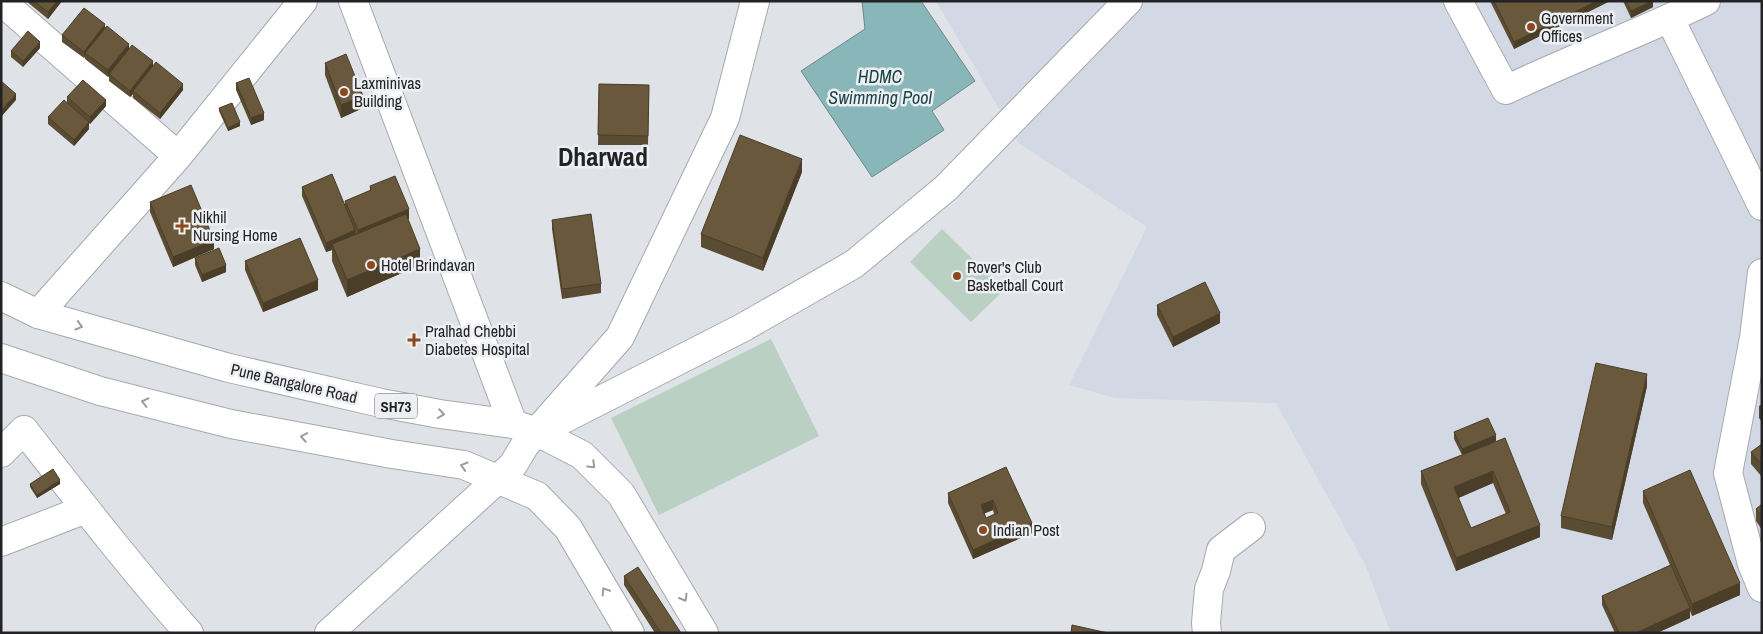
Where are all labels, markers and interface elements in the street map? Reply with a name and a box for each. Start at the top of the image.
place label: Government Offices [1541,7,1614,47]
marker: Government Offices [1525,21,1537,33]
water label: HDMC Swimming Pool [828,64,932,110]
place label: Laxminivas Building [354,72,421,112]
marker: Laxminivas Building [338,86,350,98]
district label: Dharwad [558,139,648,174]
place label: Nikhil Nursing Home [193,206,278,246]
marker: Nikhil Nursing Home [175,219,189,233]
place label: Hotel Brindavan [381,254,475,276]
place label: Rover's Club Basketball Court [967,256,1064,296]
marker: Hotel Brindavan [365,259,377,271]
marker: Rover's Club Basketball Court [951,270,963,282]
one-way arrow [74,320,83,330]
place label: Pralhad Chebbi Diabetes Hospital [425,320,529,360]
marker: Pralhad Chebbi Diabetes Hospital [407,333,421,347]
street label: Pune Bangalore Road [229,358,359,408]
road number: SH73 [375,394,417,418]
one-way arrow [141,397,150,408]
one-way arrow [436,408,445,418]
one-way arrow [299,433,308,443]
one-way arrow [586,459,595,468]
one-way arrow [460,461,468,471]
place label: Indian Post [993,519,1060,541]
marker: Indian Post [977,524,989,536]
one-way arrow [601,588,611,597]
one-way arrow [677,592,687,601]

